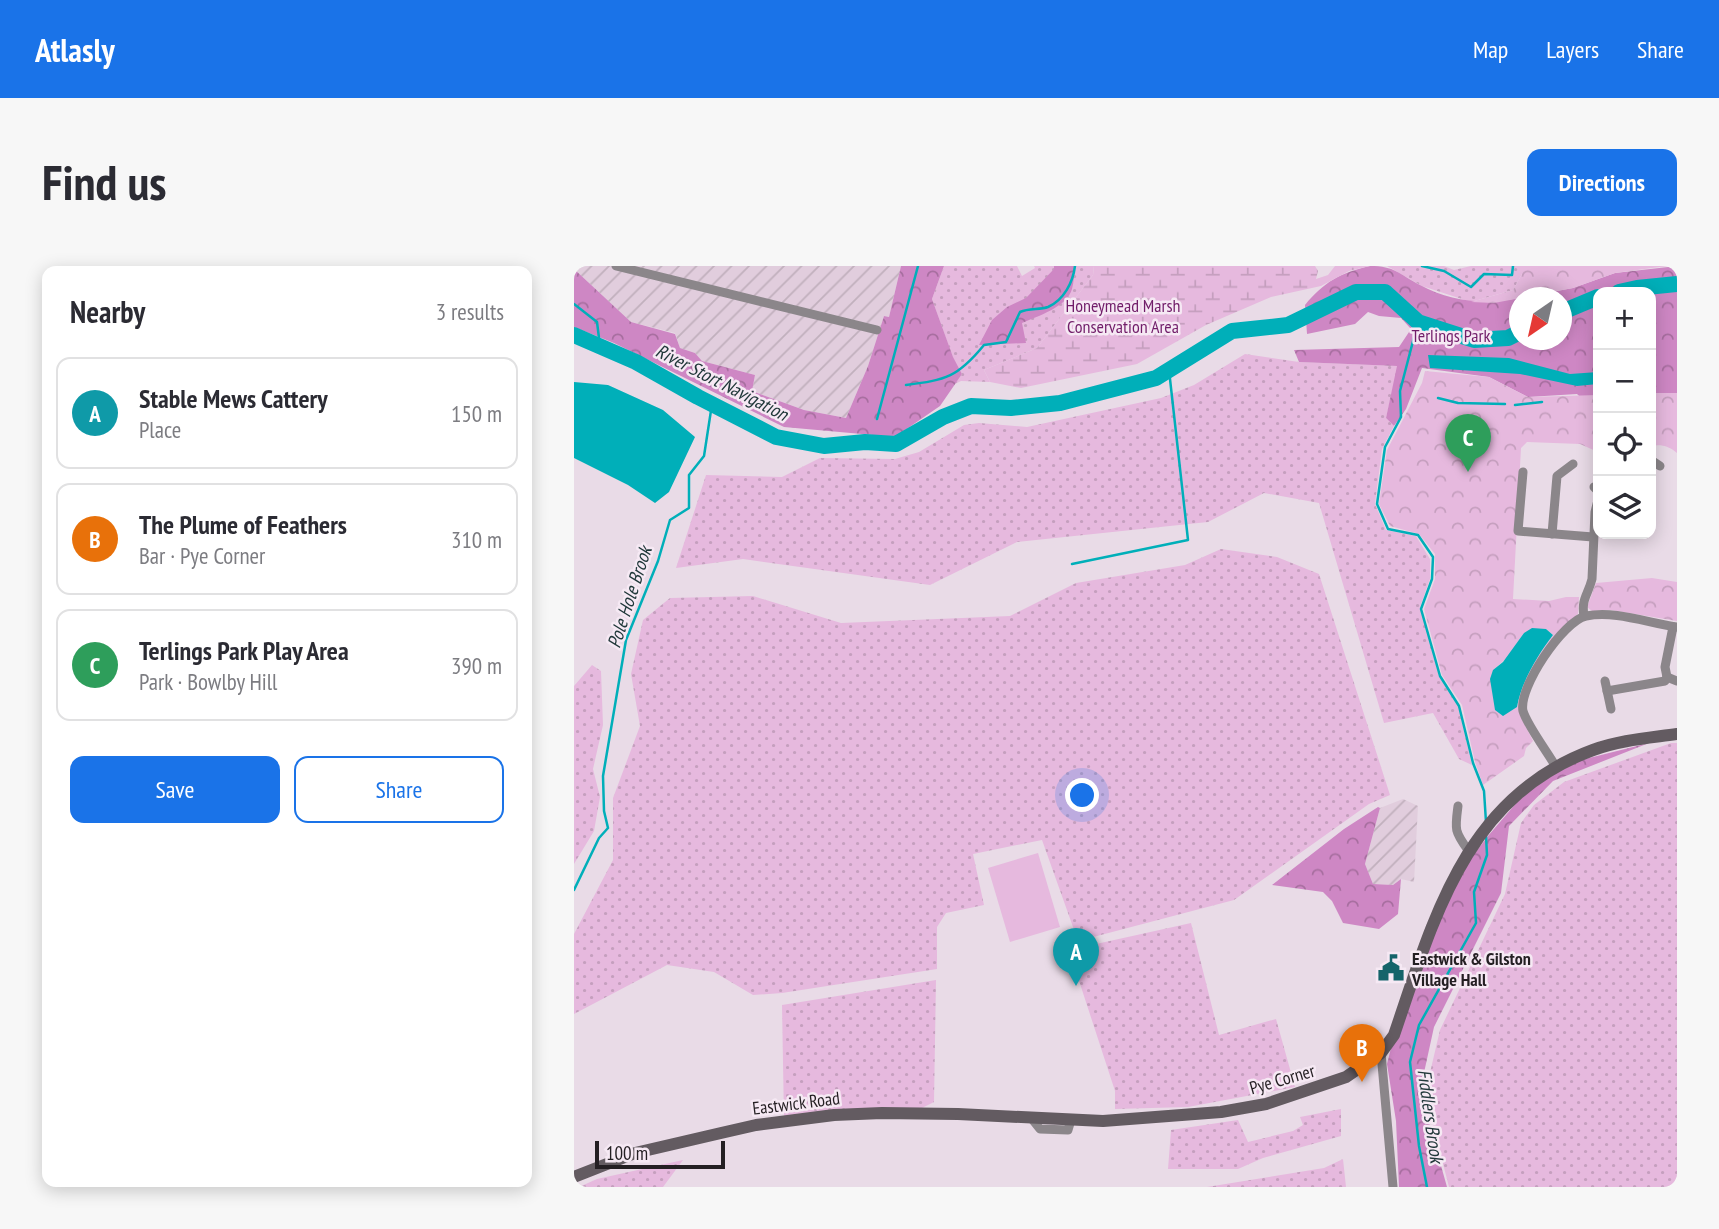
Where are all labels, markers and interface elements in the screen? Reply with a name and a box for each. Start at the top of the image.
text: Atlasly [35,28,115,71]
text: Map [1473,34,1508,65]
text: Layers [1546,34,1599,65]
text: Share [1637,34,1684,65]
button: Directions [1527,149,1677,216]
text: Find us [42,150,166,214]
north arrow [1509,287,1572,350]
map controls [1593,287,1656,539]
button: + [1593,287,1656,350]
text: Nearby [70,292,145,331]
park label: Honeymead Marsh Conservation Area [1066,294,1180,338]
text: 3 results [436,297,504,326]
park label: Terlings Park [1412,324,1491,347]
water label: River Stort Navigation [652,338,794,426]
button: − [1593,350,1656,413]
text: Stable Mews Cattery [139,382,328,415]
text: A [89,399,101,428]
text: 150 m [451,399,502,428]
button: locate [1593,413,1656,476]
pin: C [1445,414,1491,472]
text: Place [139,415,181,444]
button: layers [1593,476,1656,539]
text: The Plume of Feathers [139,508,347,541]
text: B [89,525,101,554]
text: 310 m [451,525,502,554]
text: Bar · Pye Corner [139,541,265,570]
water label: Pole Hole Brook [601,541,657,651]
text: Terlings Park Play Area [139,634,349,667]
text: C [90,651,100,680]
text: 390 m [451,651,502,680]
text: Park · Bowlby Hill [139,667,277,696]
button: Save [70,756,280,823]
button: Share [294,756,504,823]
your location [1065,778,1099,812]
pin: A [1053,928,1099,986]
place label: Eastwick & Gilston Village Hall [1411,947,1531,991]
public building icon: Eastwick & Gilston Village Hall [1376,953,1406,983]
pin: B [1339,1024,1385,1082]
street label: Pye Corner [1247,1059,1317,1099]
water label: Fiddlers Brook [1413,1068,1450,1167]
street label: Eastwick Road [751,1086,841,1120]
scale bar [595,1138,724,1170]
text: 100 m [606,1141,648,1165]

